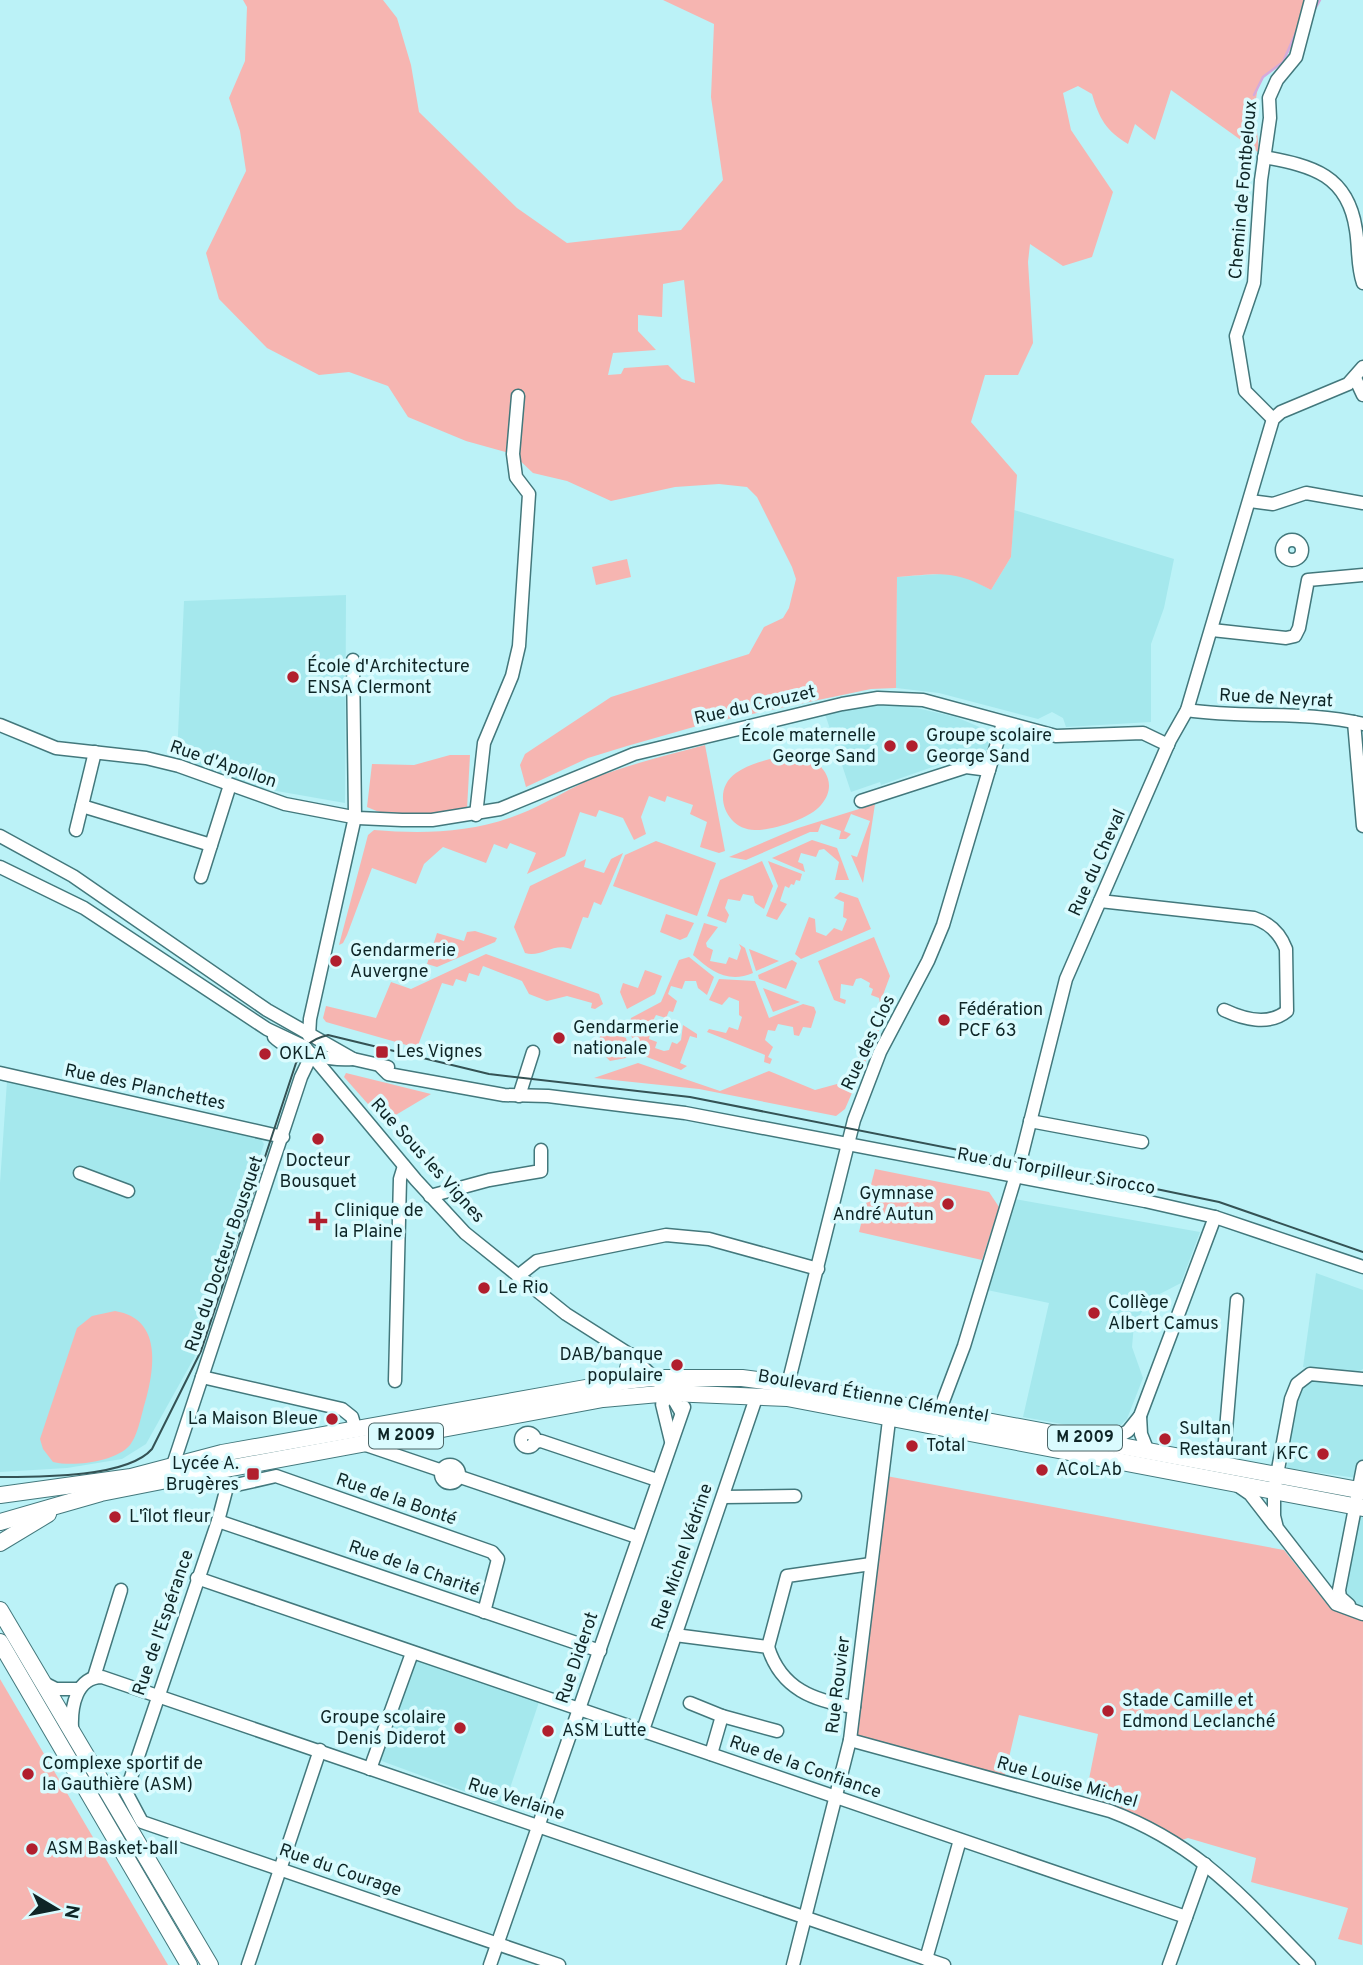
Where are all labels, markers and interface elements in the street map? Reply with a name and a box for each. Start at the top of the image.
street label: Chemin de Fontbeloux [1225,100,1263,280]
place label: École d'Architecture ENSA Clermont [307,654,470,700]
marker: École d'Architecture ENSA Clermont [285,669,301,685]
street label: Rue du Crouzet [692,681,818,731]
street label: Rue de Neyrat [1218,685,1334,713]
place label: École maternelle George Sand [741,723,876,769]
place label: Groupe scolaire George Sand [926,725,1052,769]
street label: Rue d'Apollon [166,736,280,794]
marker: École maternelle George Sand [882,738,898,754]
marker: Groupe scolaire George Sand [904,738,920,754]
street label: Rue du Cheval [1064,806,1132,920]
place label: Gendarmerie Auvergne [350,940,456,984]
marker: Gendarmerie Auvergne [328,953,344,969]
street label: Rue des Clos [837,992,901,1094]
place label: Fédération PCF 63 [958,999,1043,1043]
marker: Fédération PCF 63 [936,1012,952,1028]
place label: Gendarmerie nationale [573,1017,679,1061]
marker: Gendarmerie nationale [551,1030,567,1046]
place label: Les Vignes [396,1041,482,1064]
place label: OKLA [279,1043,327,1066]
marker: Les Vignes [374,1044,390,1060]
marker: OKLA [257,1046,273,1062]
street label: Rue des Planchettes [62,1060,228,1116]
street label: Rue Sous les Vignes [365,1094,489,1228]
marker: Docteur Bousquet [310,1131,326,1147]
street label: Rue du Torpilleur Sirocco [955,1143,1157,1201]
place label: Docteur Bousquet [280,1150,356,1194]
street label: Rue du Docteur Bousquet [181,1153,269,1355]
place label: Gymnase André Autun [832,1183,934,1227]
marker: Gymnase André Autun [940,1196,956,1212]
place label: Clinique de la Plaine [334,1200,424,1244]
marker: Clinique de la Plaine [308,1211,328,1231]
place label: Le Rio [498,1277,549,1300]
marker: Le Rio [476,1280,492,1296]
place label: Collège Albert Camus [1108,1292,1219,1336]
marker: Collège Albert Camus [1086,1305,1102,1321]
place label: DAB/banque populaire [559,1344,663,1388]
marker: DAB/banque populaire [669,1357,685,1373]
street label: Boulevard Étienne Clémentel [756,1363,991,1429]
place label: La Maison Bleue [188,1408,318,1431]
marker: La Maison Bleue [324,1411,340,1427]
place label: Sultan Restaurant [1179,1418,1268,1462]
road number: M 2009 [369,1424,443,1448]
road number: M 2009 [1048,1426,1122,1450]
marker: Sultan Restaurant [1157,1431,1173,1447]
place label: Total [926,1435,966,1458]
marker: Total [904,1438,920,1454]
place label: KFC [1276,1443,1309,1466]
marker: KFC [1315,1446,1331,1462]
place label: Lycée A. Brugères [166,1453,239,1497]
place label: ACoLAb [1056,1459,1122,1482]
marker: ACoLAb [1034,1462,1050,1478]
marker: Lycée A. Brugères [245,1466,261,1482]
street label: Rue de la Bonté [333,1469,459,1531]
street label: Rue Michel Védrine [647,1481,719,1633]
place label: L'îlot fleur [129,1506,211,1529]
marker: L'îlot fleur [107,1509,123,1525]
street label: Rue de la Charité [345,1536,483,1602]
street label: Rue de l'Espérance [128,1547,200,1699]
street label: Rue Diderot [552,1609,604,1707]
street label: Rue Rouvier [822,1635,856,1735]
place label: Stade Camille et Edmond Leclanché [1122,1690,1275,1734]
marker: Stade Camille et Edmond Leclanché [1100,1703,1116,1719]
place label: Groupe scolaire Denis Diderot [320,1707,446,1751]
marker: Groupe scolaire Denis Diderot [452,1720,468,1736]
place label: ASM Lutte [562,1720,646,1743]
marker: ASM Lutte [540,1723,556,1739]
street label: Rue de la Confiance [726,1731,884,1805]
street label: Rue Louise Michel [994,1752,1140,1814]
place label: Complexe sportif de la Gauthière (ASM) [42,1753,203,1797]
marker: Complexe sportif de la Gauthière (ASM) [20,1766,36,1782]
street label: Rue Verlaine [465,1774,567,1826]
place label: ASM Basket-ball [46,1838,178,1861]
street label: Rue du Courage [276,1839,404,1903]
marker: ASM Basket-ball [24,1841,40,1857]
north arrow [21,1874,91,1944]
text: N [58,1903,84,1920]

